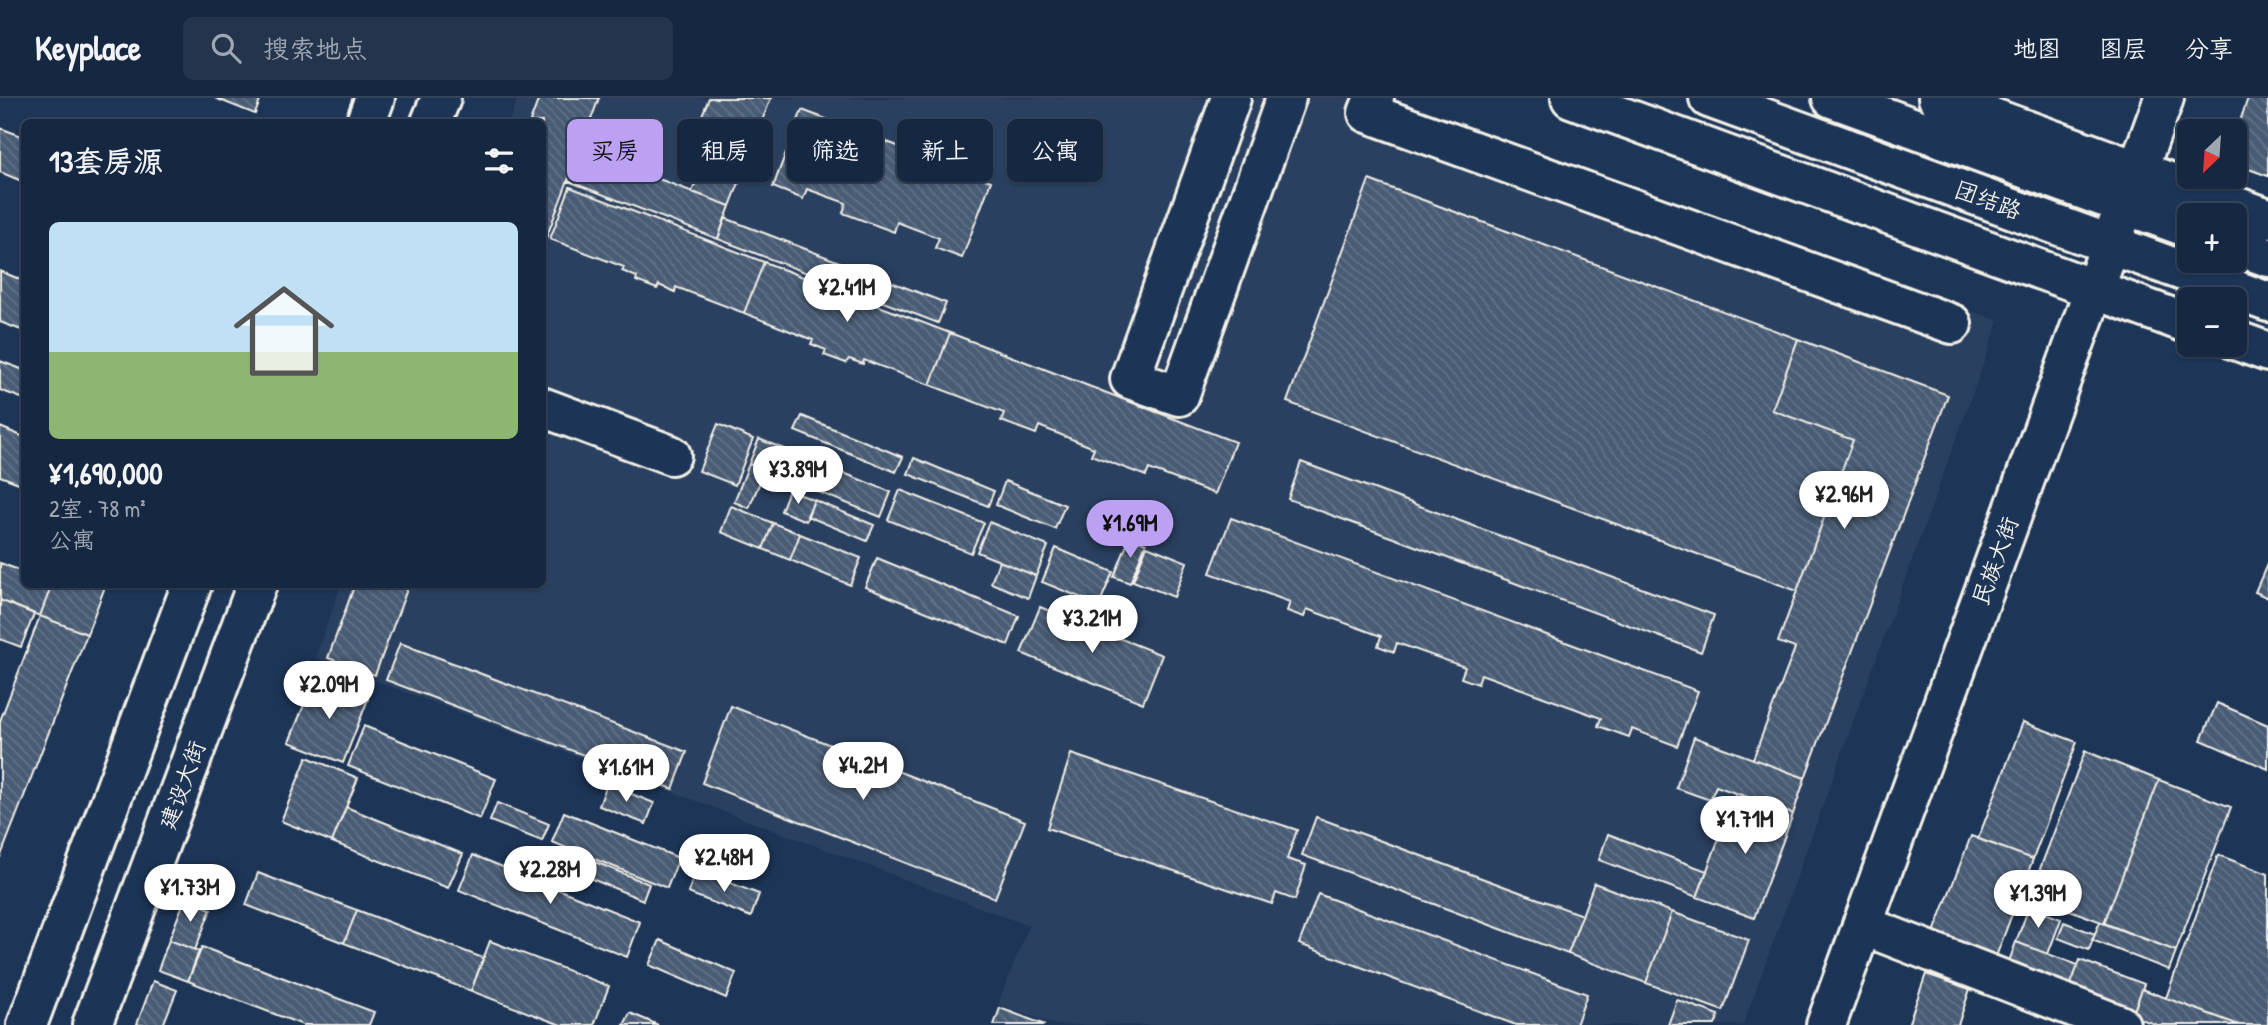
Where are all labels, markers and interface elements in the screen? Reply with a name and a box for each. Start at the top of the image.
search box [183,17,673,80]
text: Keyplace [35,26,141,70]
icon: search [207,29,245,67]
text: 搜索地点 [263,31,367,66]
text: 地图 [2013,32,2061,64]
text: 图层 [2099,32,2147,64]
text: 分享 [2185,32,2233,64]
chip: 买房 [567,119,663,182]
chip: 租房 [677,119,773,182]
chip: 筛选 [787,119,883,182]
chip: 新上 [897,119,993,182]
chip: 公寓 [1007,119,1103,182]
north arrow [2177,119,2247,189]
map controls [2177,119,2247,357]
text: 13套房源 [49,141,163,181]
icon: filters [480,142,518,180]
street label: 团结路 [1950,173,2026,226]
button: + [2177,203,2247,273]
pin: ¥2.41M [790,264,904,324]
icon: home [221,268,347,394]
text: ¥2.41M [818,271,876,302]
button: − [2177,287,2247,357]
pin: ¥3.89M [741,446,855,506]
text: ¥1,690,000 [49,453,163,493]
text: ¥3.89M [769,453,827,484]
pin: ¥2.96M [1787,472,1901,531]
text: ¥2.96M [1815,478,1873,509]
text: 2室 · 78 m² [49,493,146,524]
pin: ¥1.69M [1073,500,1187,560]
text: ¥1.69M [1102,507,1158,538]
street label: 民族大街 [1964,512,2025,609]
text: 公寓 [49,524,95,555]
pin: ¥3.21M [1035,596,1149,655]
text: ¥3.21M [1063,602,1121,633]
pin: ¥2.09M [272,662,386,721]
text: ¥2.09M [300,668,358,699]
street label: 建设大街 [151,736,212,833]
pin: ¥4.2M [814,742,912,802]
pin: ¥1.61M [569,744,683,804]
text: ¥4.2M [839,749,887,780]
text: ¥1.61M [598,751,654,782]
pin: ¥1.71M [1688,796,1802,856]
text: ¥1.71M [1716,803,1774,834]
pin: ¥2.48M [667,834,781,894]
text: ¥2.48M [695,841,753,872]
pin: ¥2.28M [493,846,607,906]
text: ¥2.28M [520,853,580,884]
pin: ¥1.73M [133,864,247,924]
pin: ¥1.39M [1981,870,2095,930]
text: ¥1.73M [160,871,220,902]
text: ¥1.39M [2010,877,2066,908]

